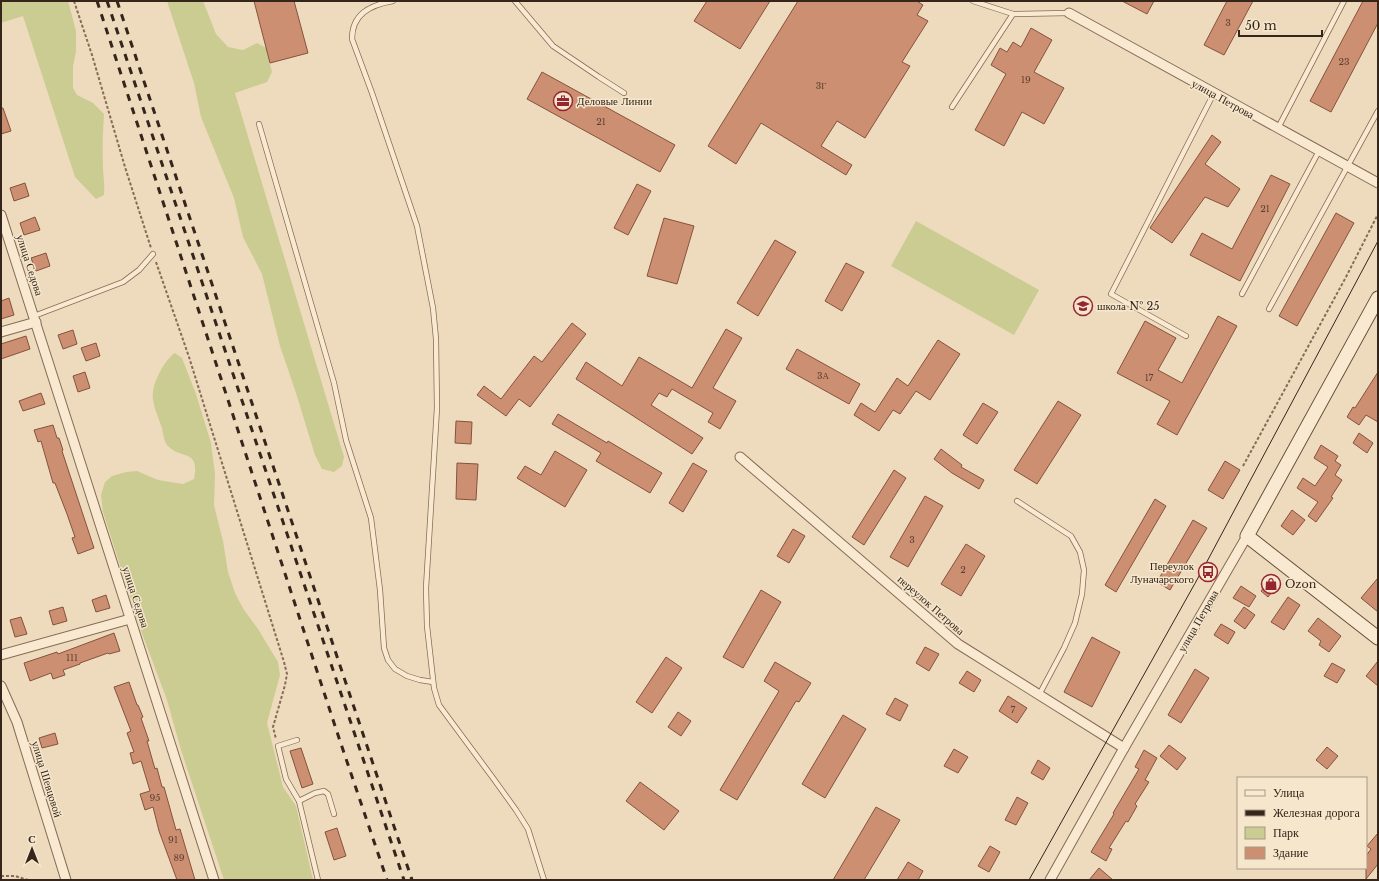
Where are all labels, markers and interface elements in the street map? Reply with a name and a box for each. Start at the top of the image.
scale bar [1239,12,1322,38]
house number: 3 [1225,17,1231,28]
text: 50 m [1245,18,1277,33]
house number: 23 [1338,56,1350,67]
house number: 19 [1021,74,1031,85]
street label: улица Петрова [1189,76,1257,122]
house number: 3Г [816,80,826,91]
office icon: Деловые Линии [552,90,574,112]
place label: Деловые Линии [577,94,652,108]
house number: 21 [596,116,606,127]
house number: 21 [1260,203,1270,214]
street label: улица Седова [14,233,47,297]
school or university icon: школа № 25 [1072,295,1094,317]
place label: школа № 25 [1097,299,1159,313]
house number: 3А [817,370,830,381]
house number: 17 [1145,372,1154,383]
house number: 3 [909,534,915,545]
place label: Переулок Луначарского [1130,559,1195,586]
bus stop icon: Переулок Луначарского [1197,561,1219,583]
house number: 2 [960,564,966,575]
street label: улица Седова [120,565,153,629]
street label: переулок Петрова [895,572,967,638]
shop icon: Ozon [1260,573,1282,595]
place label: Ozon [1285,577,1317,591]
street label: улица Петрова [1175,588,1221,654]
house number: 111 [66,652,78,663]
house number: 7 [1011,704,1016,715]
street label: улица Шевцовой [29,739,65,819]
legend [1237,777,1367,869]
text: Улица [1273,785,1305,800]
house number: 95 [150,792,160,803]
text: Железная дорога [1273,805,1360,820]
text: Парк [1273,825,1299,840]
north arrow [12,829,52,869]
text: С [28,832,36,846]
house number: 91 [168,834,178,845]
text: Здание [1273,845,1308,860]
house number: 89 [173,852,185,863]

